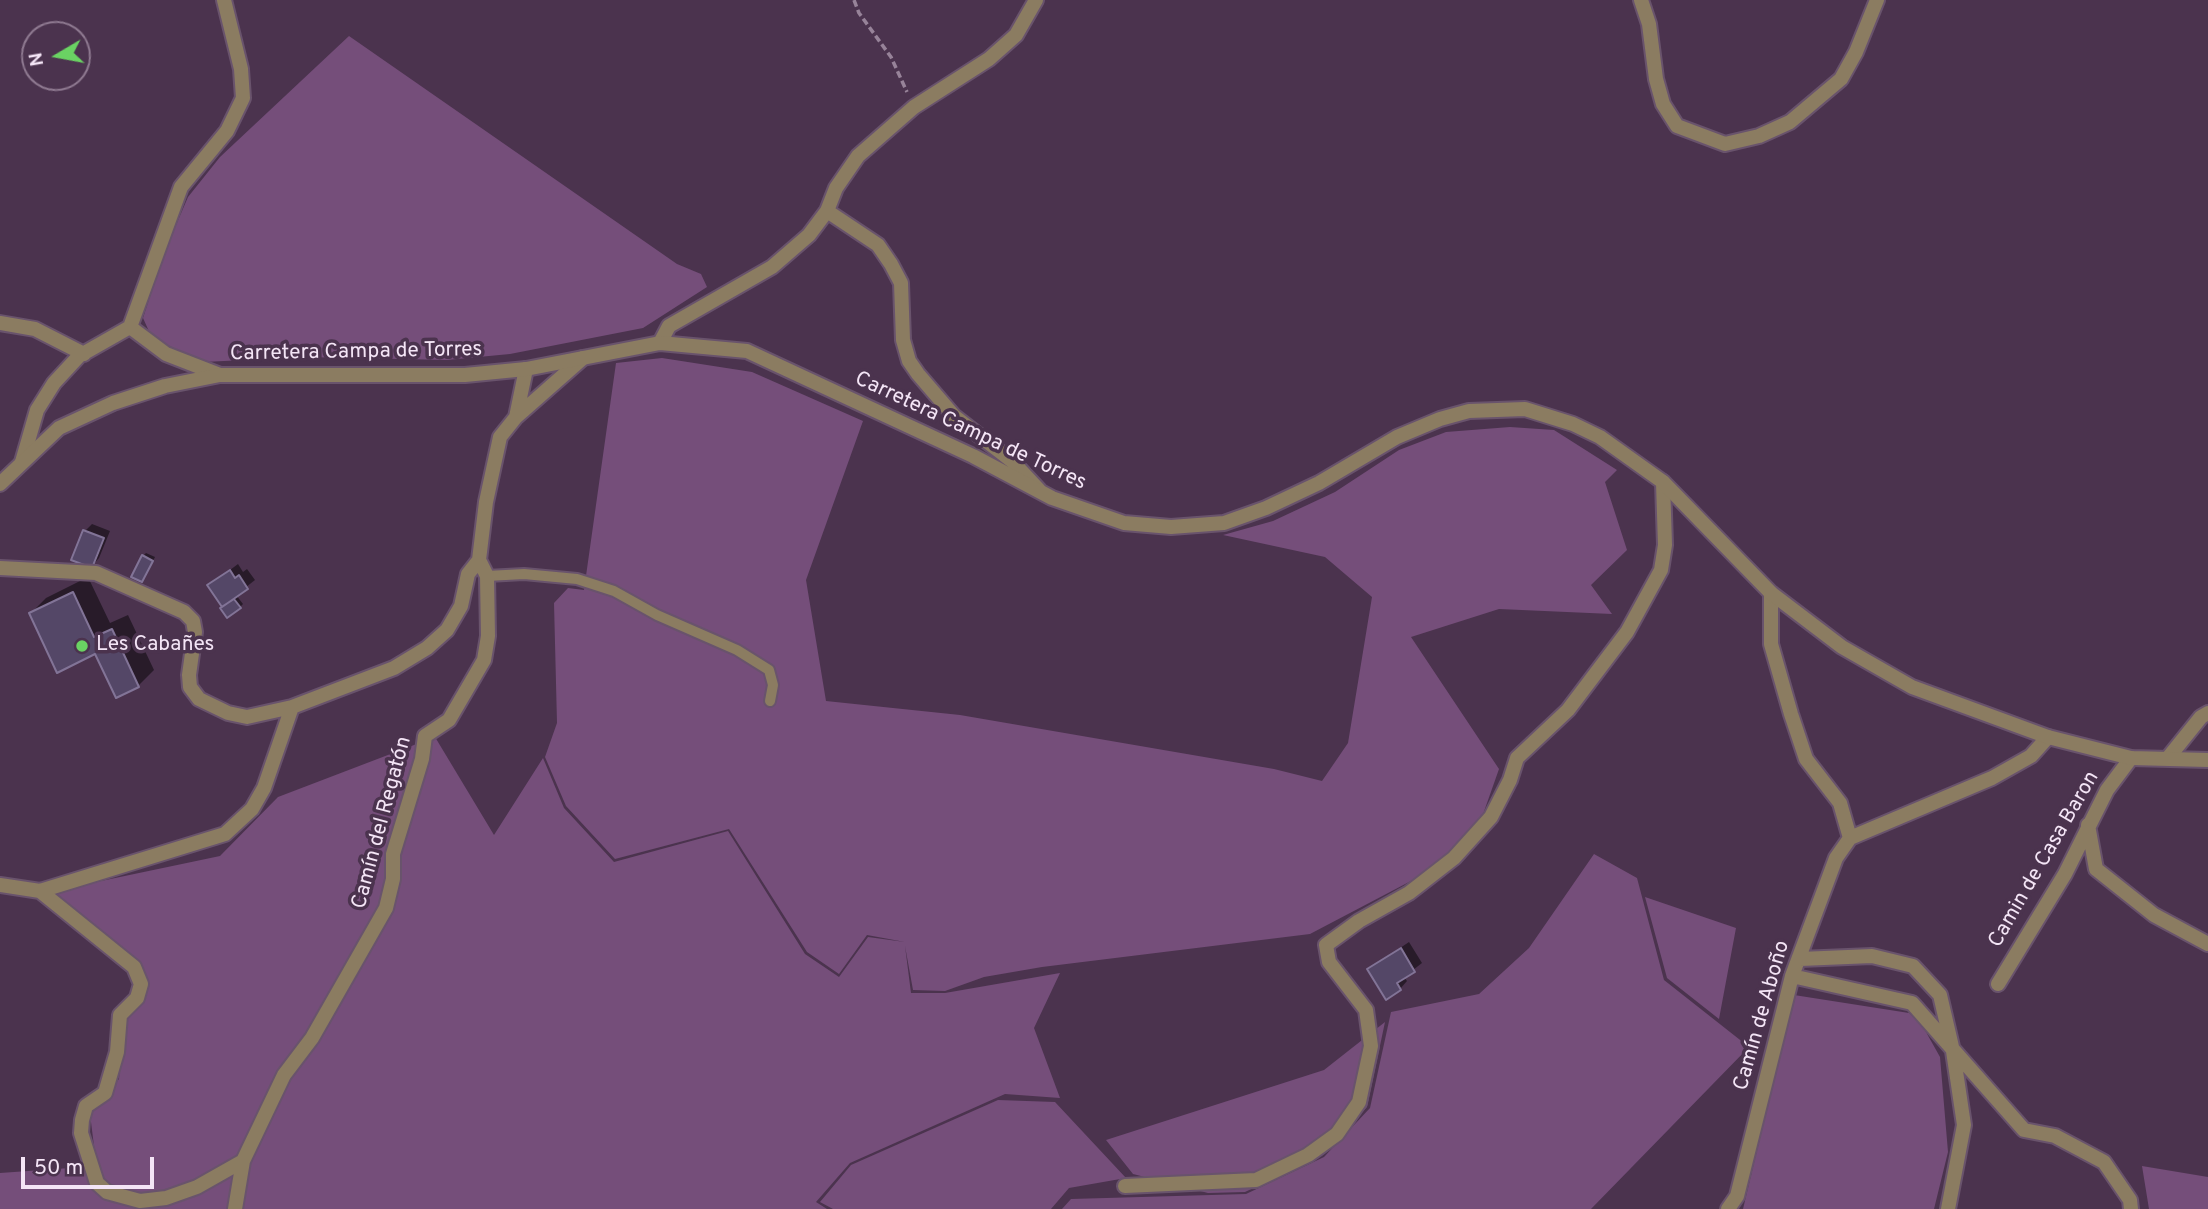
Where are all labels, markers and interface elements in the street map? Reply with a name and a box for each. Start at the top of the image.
north arrow [21,21,91,91]
text: N [24,50,50,68]
street label: Carretera Campa de Torres [230,338,482,368]
street label: Carretera Campa de Torres [850,367,1090,497]
place label: Les Cabañes [96,633,214,659]
marker: Les Cabañes [74,638,90,654]
street label: Camín del Regatón [348,734,418,912]
street label: Camin de Casa Baron [1984,767,2106,953]
street label: Camín de Aboño [1730,938,1796,1094]
scale bar [24,1142,158,1186]
text: 50 m [34,1155,83,1182]

